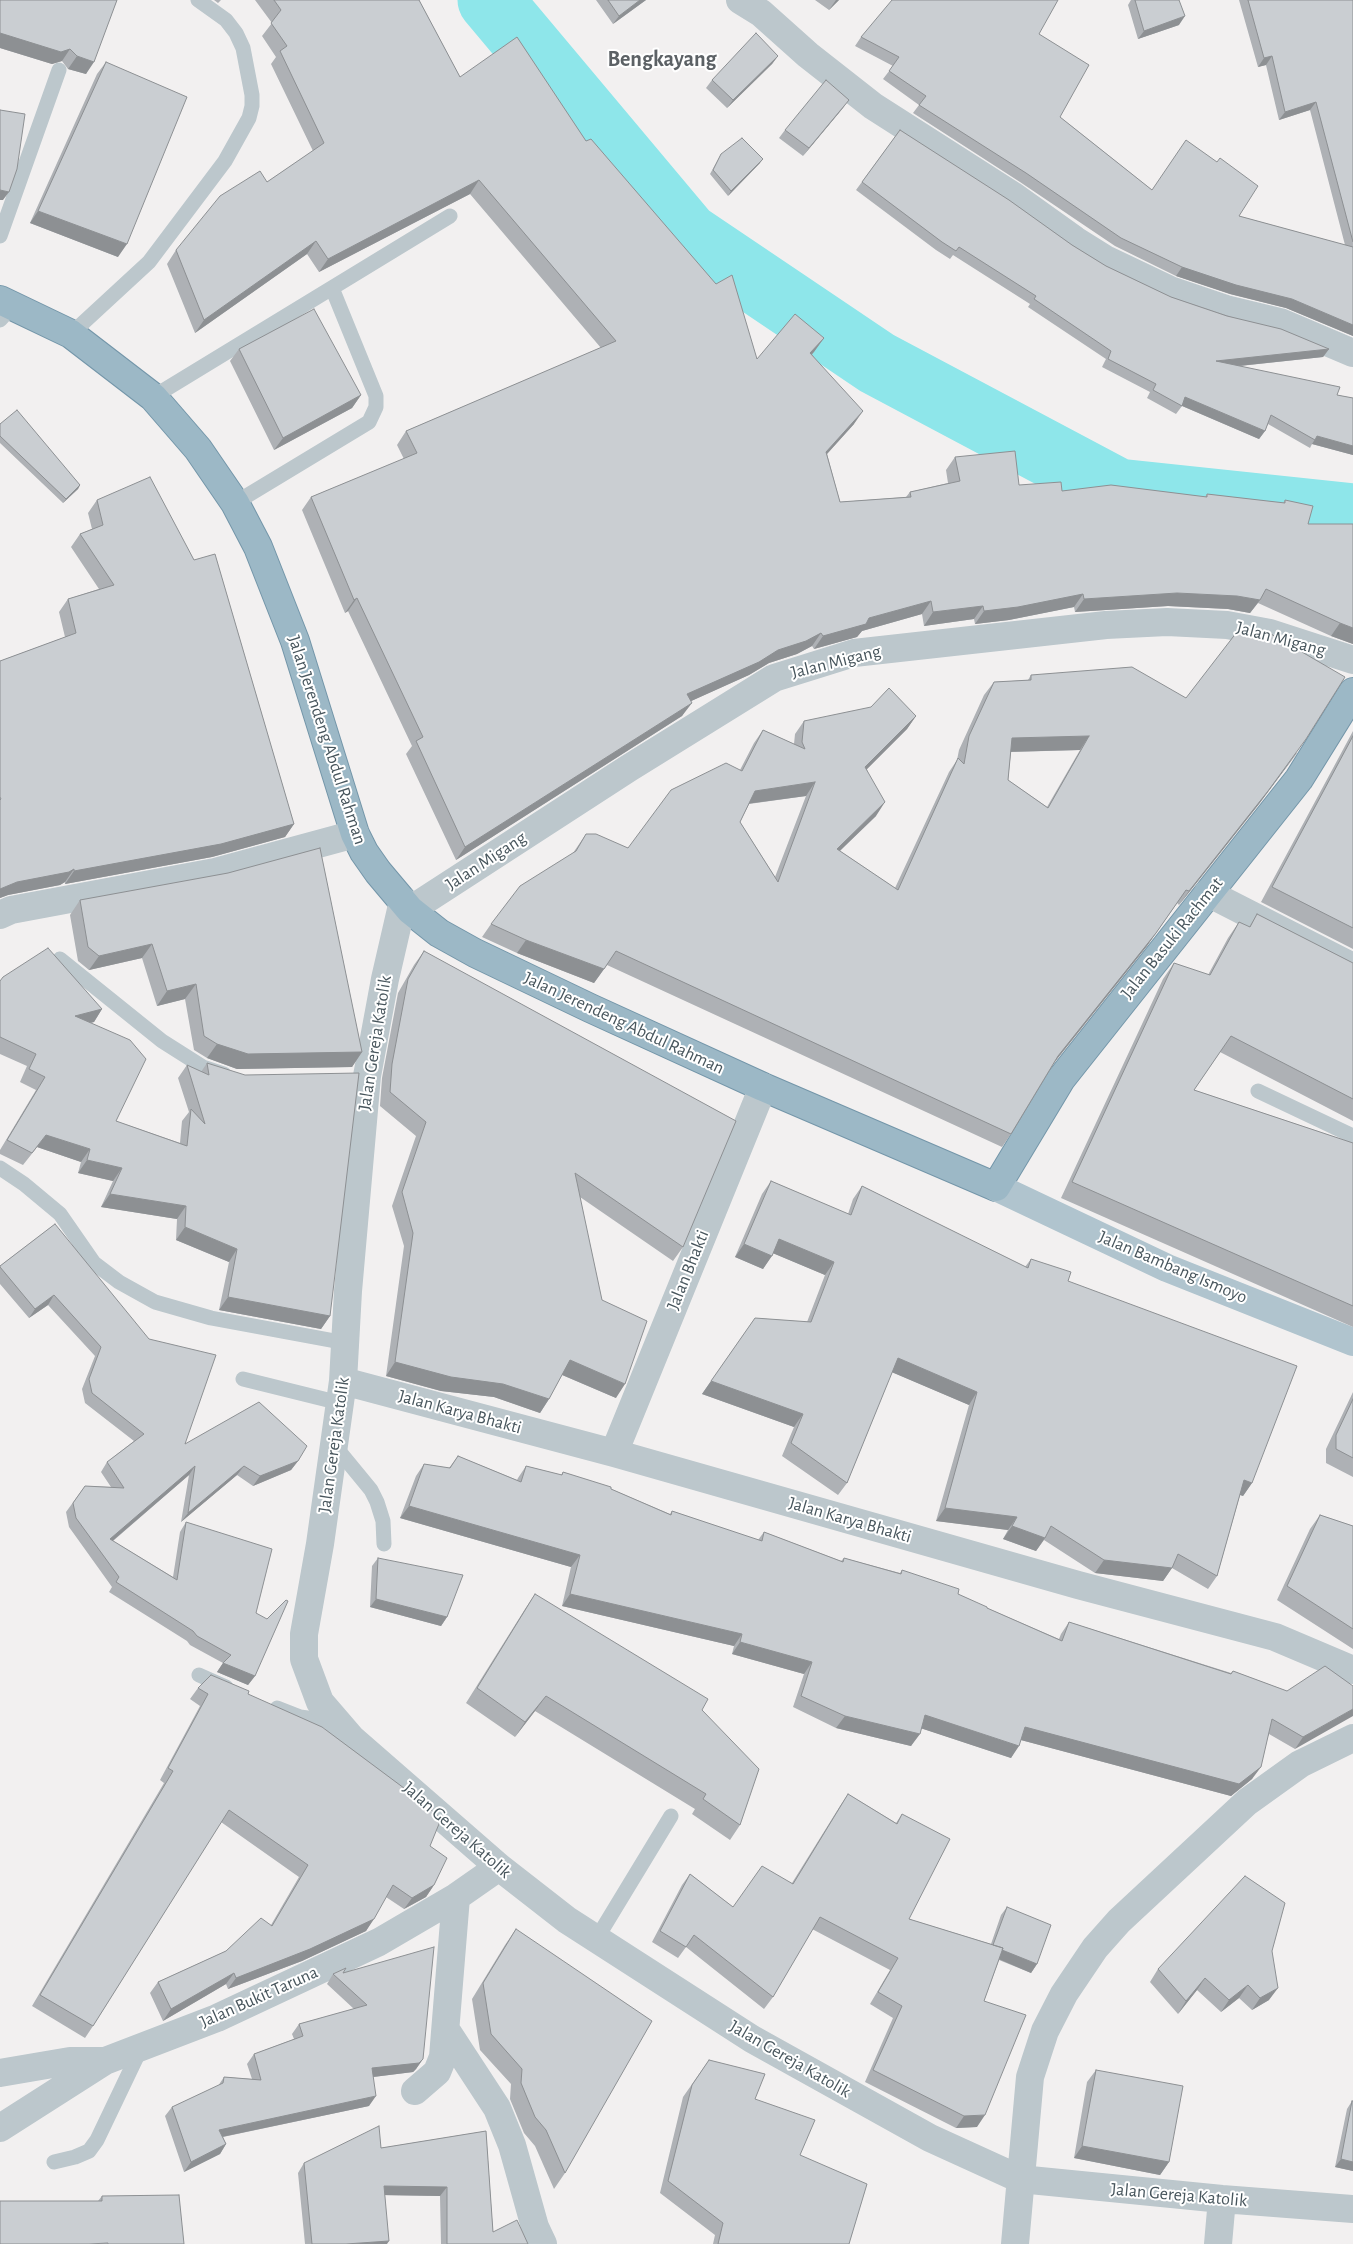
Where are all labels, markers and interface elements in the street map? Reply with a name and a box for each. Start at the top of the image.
district label: Bengkayang [607,46,717,72]
street label: Jalan Migang [1234,617,1328,661]
street label: Jalan Jerendeng Abdul Rahman [283,633,371,847]
street label: Jalan Migang [789,640,883,684]
street label: Jalan Migang [442,827,530,895]
street label: Jalan Basuki Rachmat [1116,873,1228,1003]
street label: Jalan Jerendeng Abdul Rahman [520,967,728,1079]
street label: Jalan Gereja Katolik [354,974,396,1112]
street label: Jalan Bambang Ismoyo [1095,1226,1251,1308]
street label: Jalan Bhakti [662,1227,714,1313]
street label: Jalan Gereja Katolik [314,1376,354,1514]
street label: Jalan Karya Bhakti [396,1385,524,1439]
street label: Jalan Karya Bhakti [786,1492,914,1548]
street label: Jalan Gereja Katolik [398,1777,516,1883]
street label: Jalan Bukit Taruna [197,1961,321,2033]
street label: Jalan Gereja Katolik [725,2016,855,2102]
street label: Jalan Gereja Katolik [1110,2178,1248,2212]

